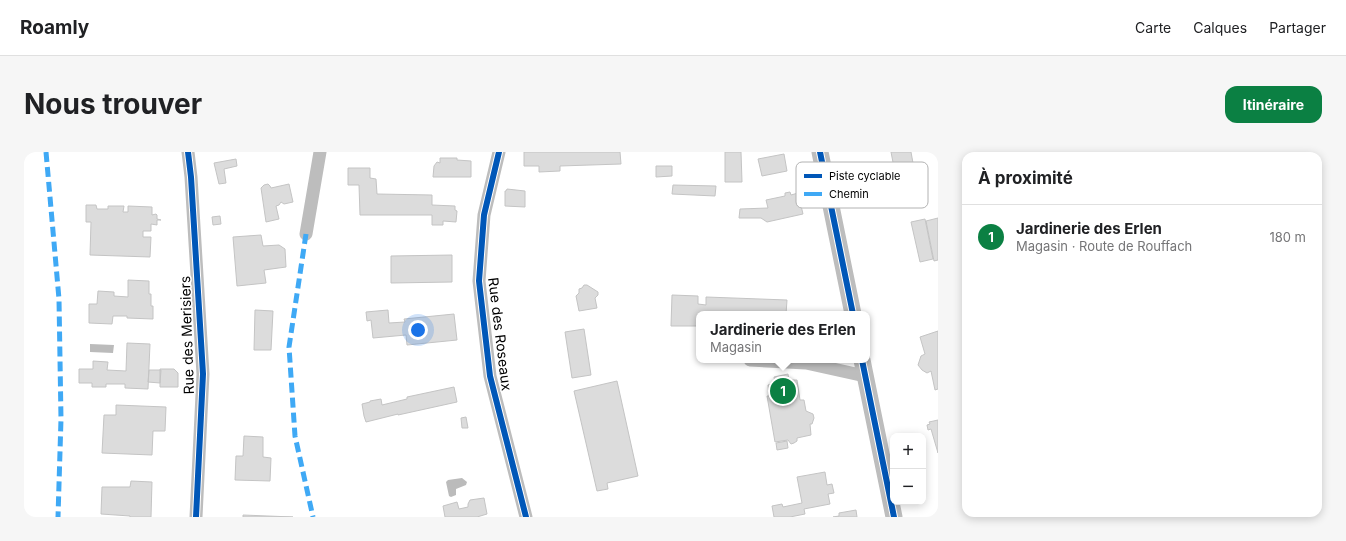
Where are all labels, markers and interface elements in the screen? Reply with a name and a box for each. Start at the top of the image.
text: Roamly [20,16,89,39]
text: Carte [1135,19,1171,36]
text: Calques [1193,19,1247,36]
text: Partager [1269,19,1326,36]
button: Itinéraire [1225,86,1322,123]
text: Nous trouver [24,87,202,121]
legend [796,162,928,208]
text: À proximité [978,168,1073,188]
text: Piste cyclable [829,169,900,183]
text: Chemin [829,187,869,201]
text: Jardinerie des Erlen [1016,219,1162,238]
text: 1 [988,229,994,245]
text: 180 m [1269,229,1306,245]
text: Magasin · Route de Rouffach [1016,238,1192,254]
street label: Rue des Merisiers [176,275,197,395]
street label: Rue des Roseaux [485,276,516,392]
popup [696,311,870,363]
your location [408,320,428,340]
text: Jardinerie des Erlen [710,320,856,339]
text: Magasin [710,339,762,355]
pin: 1 [770,376,796,406]
map controls [890,433,926,505]
button: + [890,433,926,469]
button: − [890,469,926,505]

